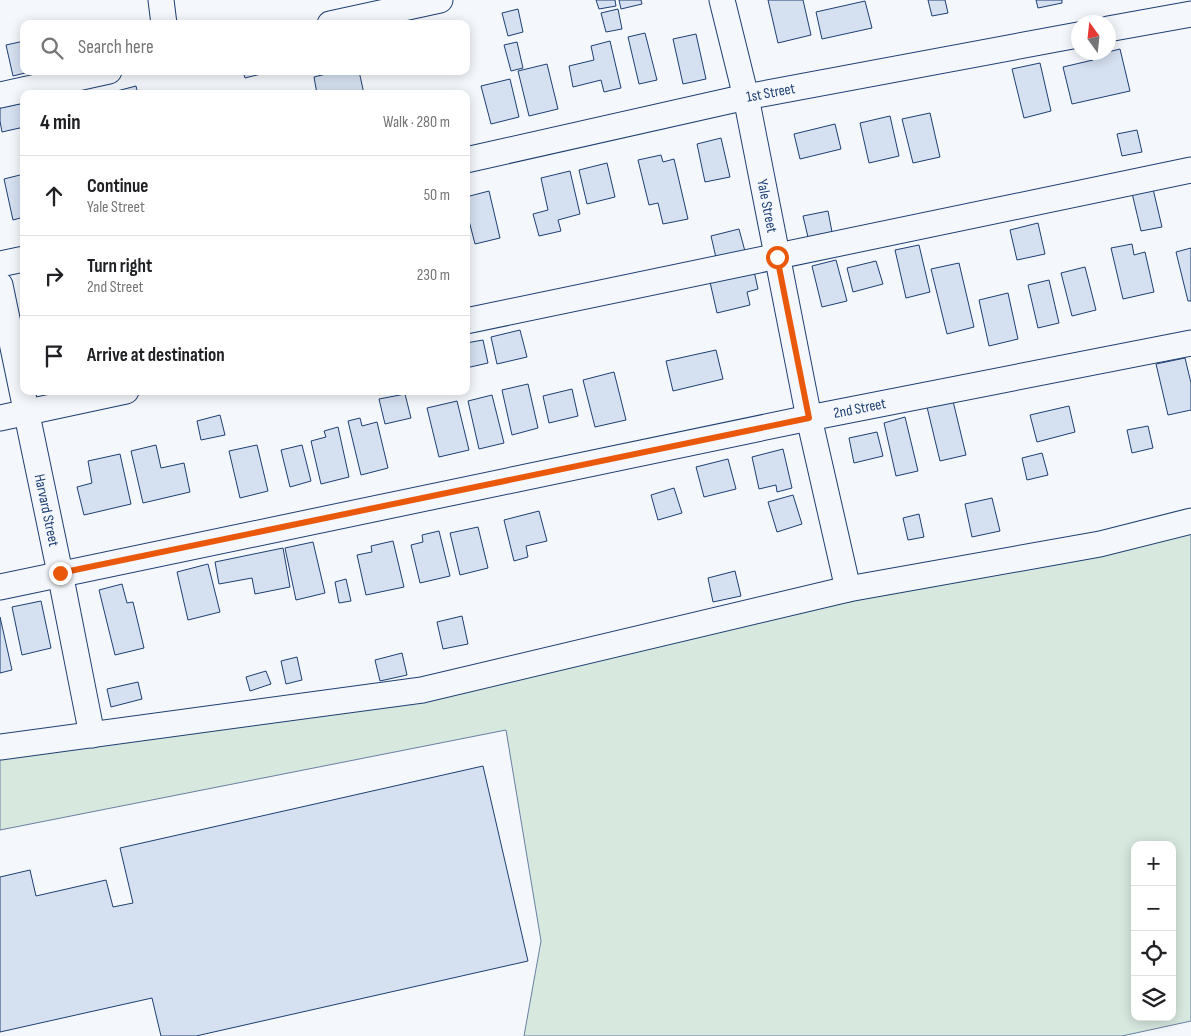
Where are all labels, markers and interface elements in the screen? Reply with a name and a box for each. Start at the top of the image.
north arrow [1071,15,1116,60]
search box [20,20,470,75]
icon: search [38,34,66,62]
text: Search here [78,36,154,59]
street label: 1st Street [745,79,797,107]
text: 4 min [40,110,81,135]
text: Walk · 280 m [383,113,450,132]
text: Continue [87,175,148,198]
street label: Yale Street [752,178,782,235]
icon: ahead [40,182,68,210]
text: 50 m [424,186,450,205]
text: Yale Street [87,198,145,217]
route start [766,246,789,269]
text: Turn right [87,255,152,278]
icon: right [40,262,68,290]
text: 230 m [417,266,450,285]
text: 2nd Street [87,278,143,297]
icon: arrive [40,342,68,370]
text: Arrive at destination [87,344,225,367]
street label: 2nd Street [832,394,888,423]
street label: Harvard Street [30,472,63,549]
route end [49,562,72,585]
map controls [1131,841,1176,1021]
button: + [1131,841,1176,886]
button: − [1131,886,1176,931]
button: locate [1131,931,1176,976]
button: layers [1131,976,1176,1021]

